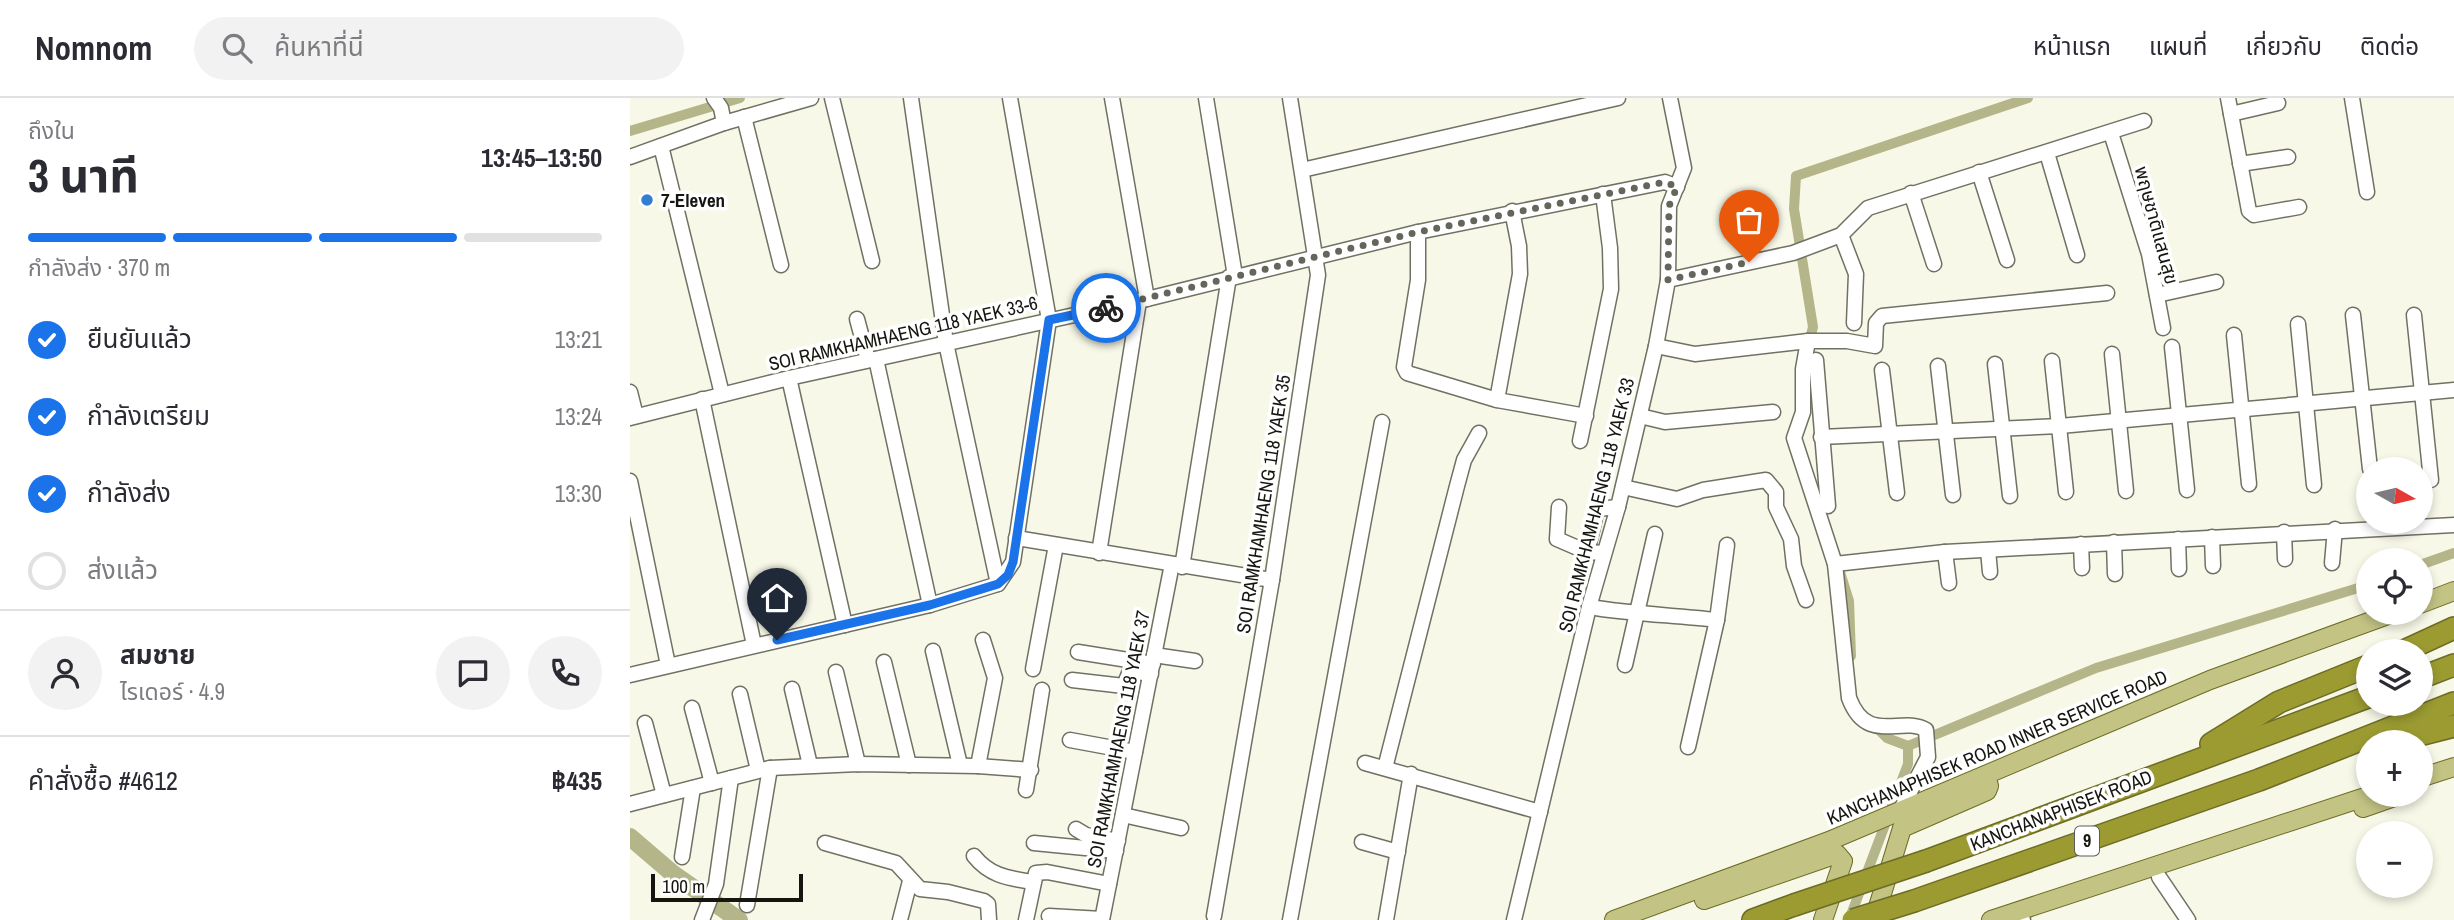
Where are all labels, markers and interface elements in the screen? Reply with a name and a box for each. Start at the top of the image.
search box [194,17,684,80]
text: Nomnom [35,26,152,70]
icon: search [218,29,256,67]
text: ค้นหาที่นี่ [274,29,364,64]
text: หน้าแรก [2033,30,2111,62]
text: แผนที่ [2149,30,2207,62]
text: เกี่ยวกับ [2245,30,2322,62]
text: ติดต่อ [2360,30,2419,62]
text: ถึงใน [28,115,75,146]
text: 13:45–13:50 [481,140,602,175]
text: 3 นาที [28,144,139,206]
street label: พฤษชาติแสนสุข [2129,163,2185,287]
place label: 7-Eleven [661,187,725,213]
pin [1719,190,1779,262]
marker: 7-Eleven [639,192,655,208]
icon: bag [1730,201,1768,239]
text: กำลังส่ง · 370 m [28,252,170,283]
courier [1071,273,1141,343]
street label: SOI RAMKHAMHAENG 118 YAEK 33-6 [766,289,1040,377]
icon: bike [1087,289,1125,327]
icon: check [28,321,66,359]
text: ยืนยันแล้ว [87,321,192,356]
text: 13:21 [555,324,602,355]
street label: SOI RAMKHAMHAENG 118 YAEK 35 [1230,372,1296,635]
street label: SOI RAMKHAMHAENG 118 YAEK 33 [1552,375,1640,635]
icon: check [28,398,66,436]
text: กำลังเตรียม [87,398,210,433]
text: 13:24 [555,401,602,432]
north arrow [2356,457,2432,534]
map controls [2356,457,2433,898]
icon: check [28,475,66,513]
text: กำลังส่ง [87,475,171,510]
text: 13:30 [555,478,602,509]
button: locate [2356,548,2433,625]
text: ส่งแล้ว [87,552,158,587]
pin [747,568,807,640]
icon: home [758,579,796,617]
street label: SOI RAMKHAMHAENG 118 YAEK 37 [1080,608,1156,870]
button: person [28,636,102,710]
button: chat [436,636,510,710]
button: phone [528,636,602,710]
text: สมชาย [120,637,196,672]
button: layers [2356,639,2433,716]
street label: KANCHANAPHISEK ROAD INNER SERVICE ROAD [1823,665,2171,829]
text: ไรเดอร์ · 4.9 [120,676,225,707]
button: + [2356,730,2433,807]
text: คำสั่งซื้อ #4612 [28,763,178,798]
text: ฿435 [551,763,602,798]
street label: KANCHANAPHISEK ROAD [1967,765,2155,855]
button: − [2356,821,2433,898]
road number: 9 [2075,826,2099,856]
scale bar [651,871,803,903]
text: 100 m [662,873,705,899]

